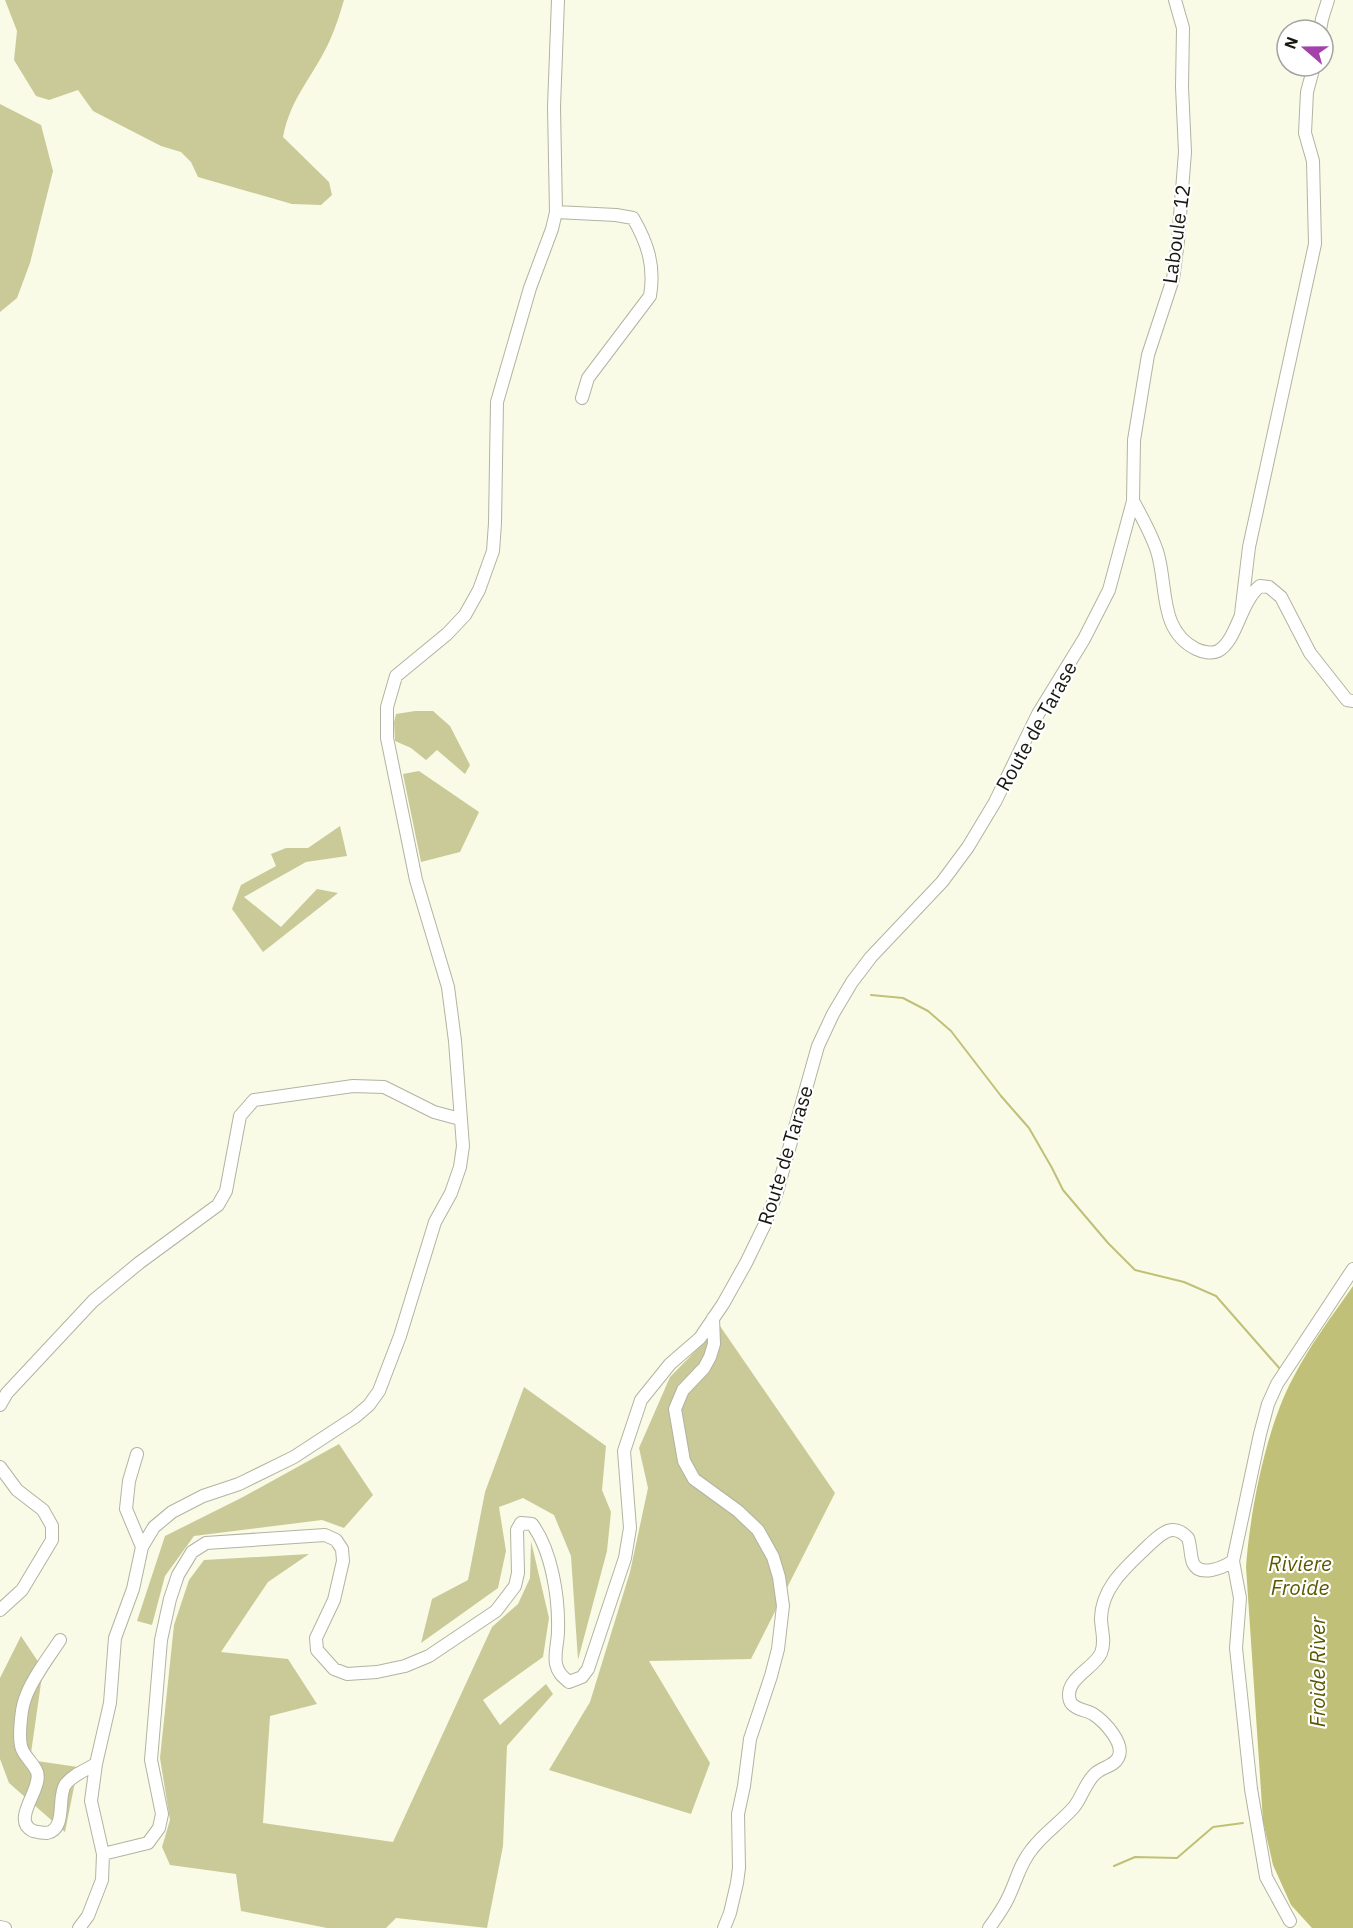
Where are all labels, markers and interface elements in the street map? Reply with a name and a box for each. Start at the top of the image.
north arrow [1275,18,1335,78]
text: N [1280,34,1302,52]
street label: Laboule 12 [1156,183,1196,285]
street label: Route de Tarase [989,656,1083,796]
street label: Route de Tarase [751,1082,819,1228]
water label: Riviere Froide [1268,1549,1332,1601]
water label: Froide River [1303,1615,1331,1727]

